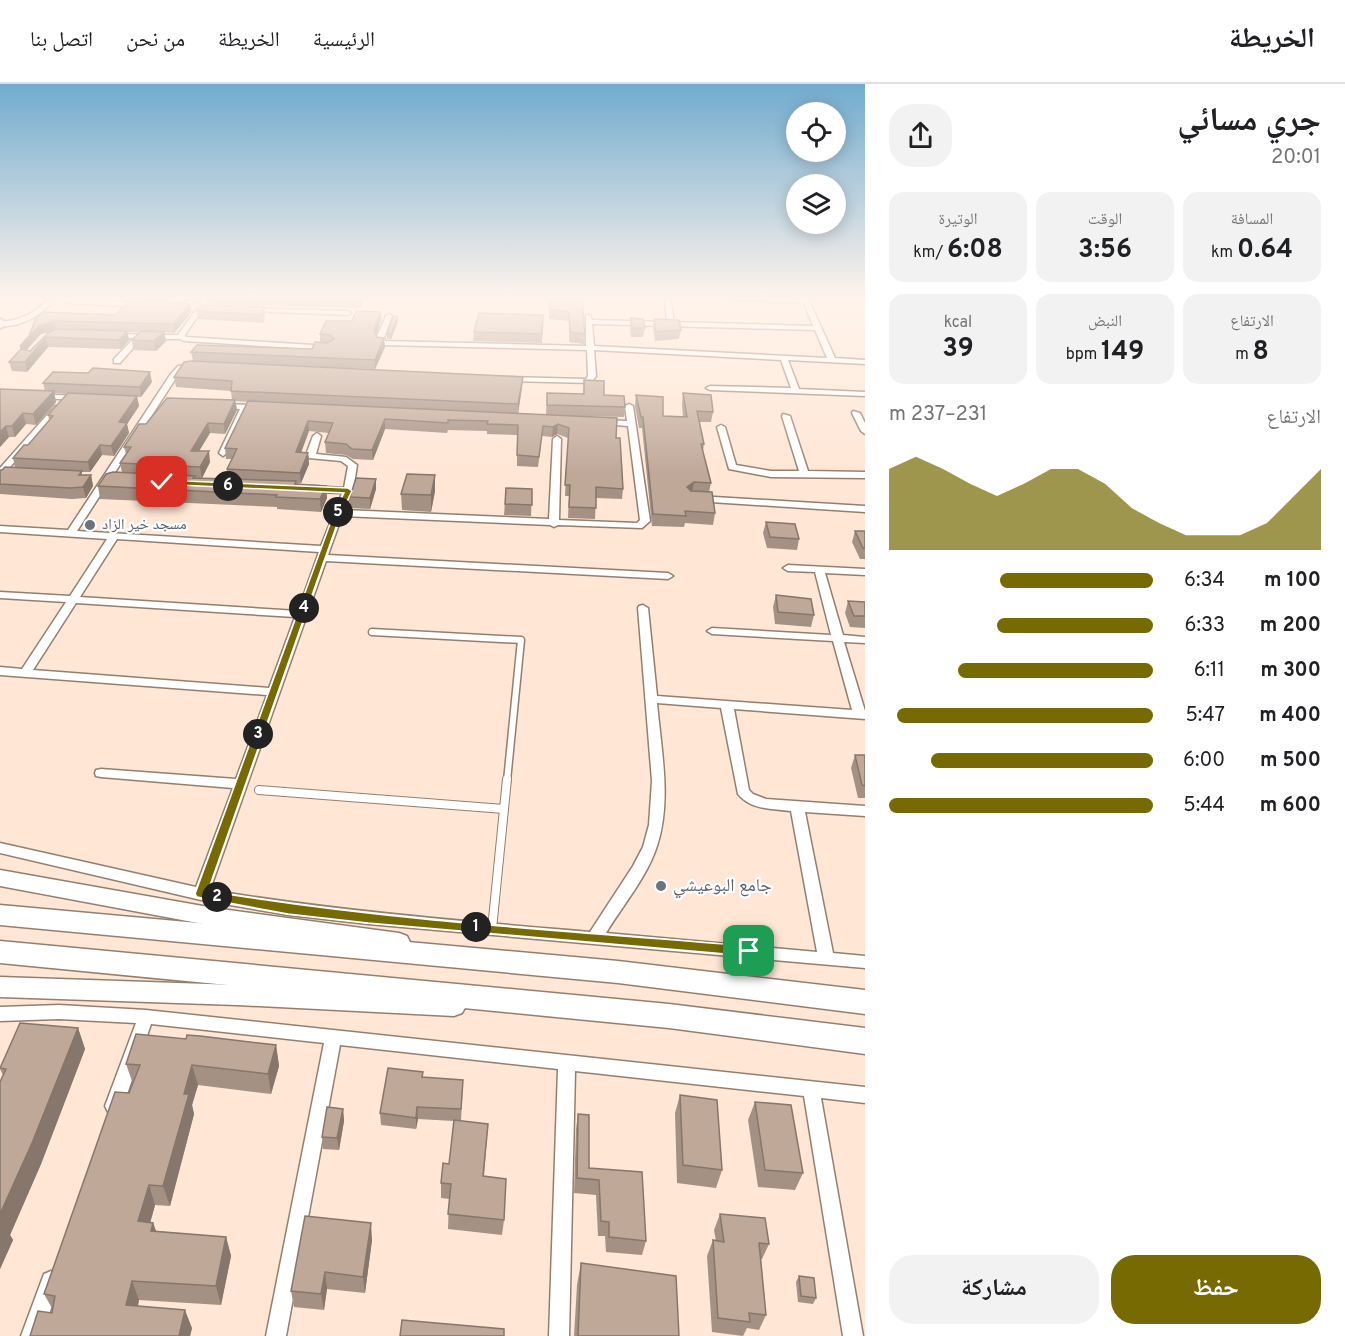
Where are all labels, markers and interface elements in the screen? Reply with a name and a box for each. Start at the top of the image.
text: الخريطة [1229,22,1315,58]
text: اتصل بنا [30,27,93,54]
text: من نحن [126,27,185,54]
text: الخريطة [218,27,280,54]
text: الرئيسية [313,27,375,54]
text: جري مسائي [1177,101,1321,143]
map controls [786,102,846,234]
button: locate [786,102,846,162]
button: share [889,104,952,167]
text: 20:01 [1271,145,1321,171]
button: layers [786,174,846,234]
text: الوتيرة [939,210,977,230]
text: الوقت [1088,210,1122,230]
text: المسافة [1231,210,1273,230]
text: 6:08 [947,234,1003,267]
text: 3:56 [1078,234,1132,267]
text: 0.64 [1237,234,1293,267]
text: /km [913,243,947,263]
text: km [1211,243,1237,263]
text: النبض [1088,312,1122,332]
text: الارتفاع [1230,312,1274,332]
text: kcal [944,313,972,333]
text: 39 [942,333,974,366]
text: 149 [1101,336,1144,369]
text: 8 [1252,336,1269,369]
text: bpm [1066,345,1101,365]
text: m [1235,345,1252,365]
text: 231–237 m [889,402,987,428]
text: الارتفاع [1266,405,1321,431]
pin [136,456,187,507]
icon: check [145,465,178,498]
pin: 6 [213,471,243,501]
text: 6 [223,476,233,496]
pin: 5 [323,497,353,527]
text: 5 [333,502,343,522]
place label: مسجد خير الزاد [102,516,187,535]
marker: مسجد خير الزاد [83,518,97,532]
text: 6:34 [1184,568,1225,594]
text: 100 m [1264,568,1321,594]
pin: 4 [289,593,319,623]
text: 4 [299,598,309,618]
text: 6:33 [1184,613,1225,639]
text: 200 m [1260,613,1321,639]
text: 6:11 [1194,658,1225,684]
text: 300 m [1260,658,1321,684]
text: 5:47 [1185,703,1225,729]
text: 400 m [1259,703,1321,729]
pin: 3 [243,719,273,749]
text: 3 [253,724,263,744]
text: 6:00 [1183,748,1225,774]
text: 500 m [1260,748,1321,774]
text: 5:44 [1183,793,1225,819]
text: 600 m [1260,793,1321,819]
place label: جامع البوعيشي [673,875,772,899]
marker: جامع البوعيشي [654,879,668,893]
pin: 2 [202,882,232,912]
text: 2 [212,887,222,907]
pin: 1 [461,912,491,942]
text: 1 [473,917,479,937]
pin [723,925,774,976]
icon: arrive [732,934,765,967]
button: مشاركة [889,1255,1099,1324]
button: حفظ [1111,1255,1321,1324]

